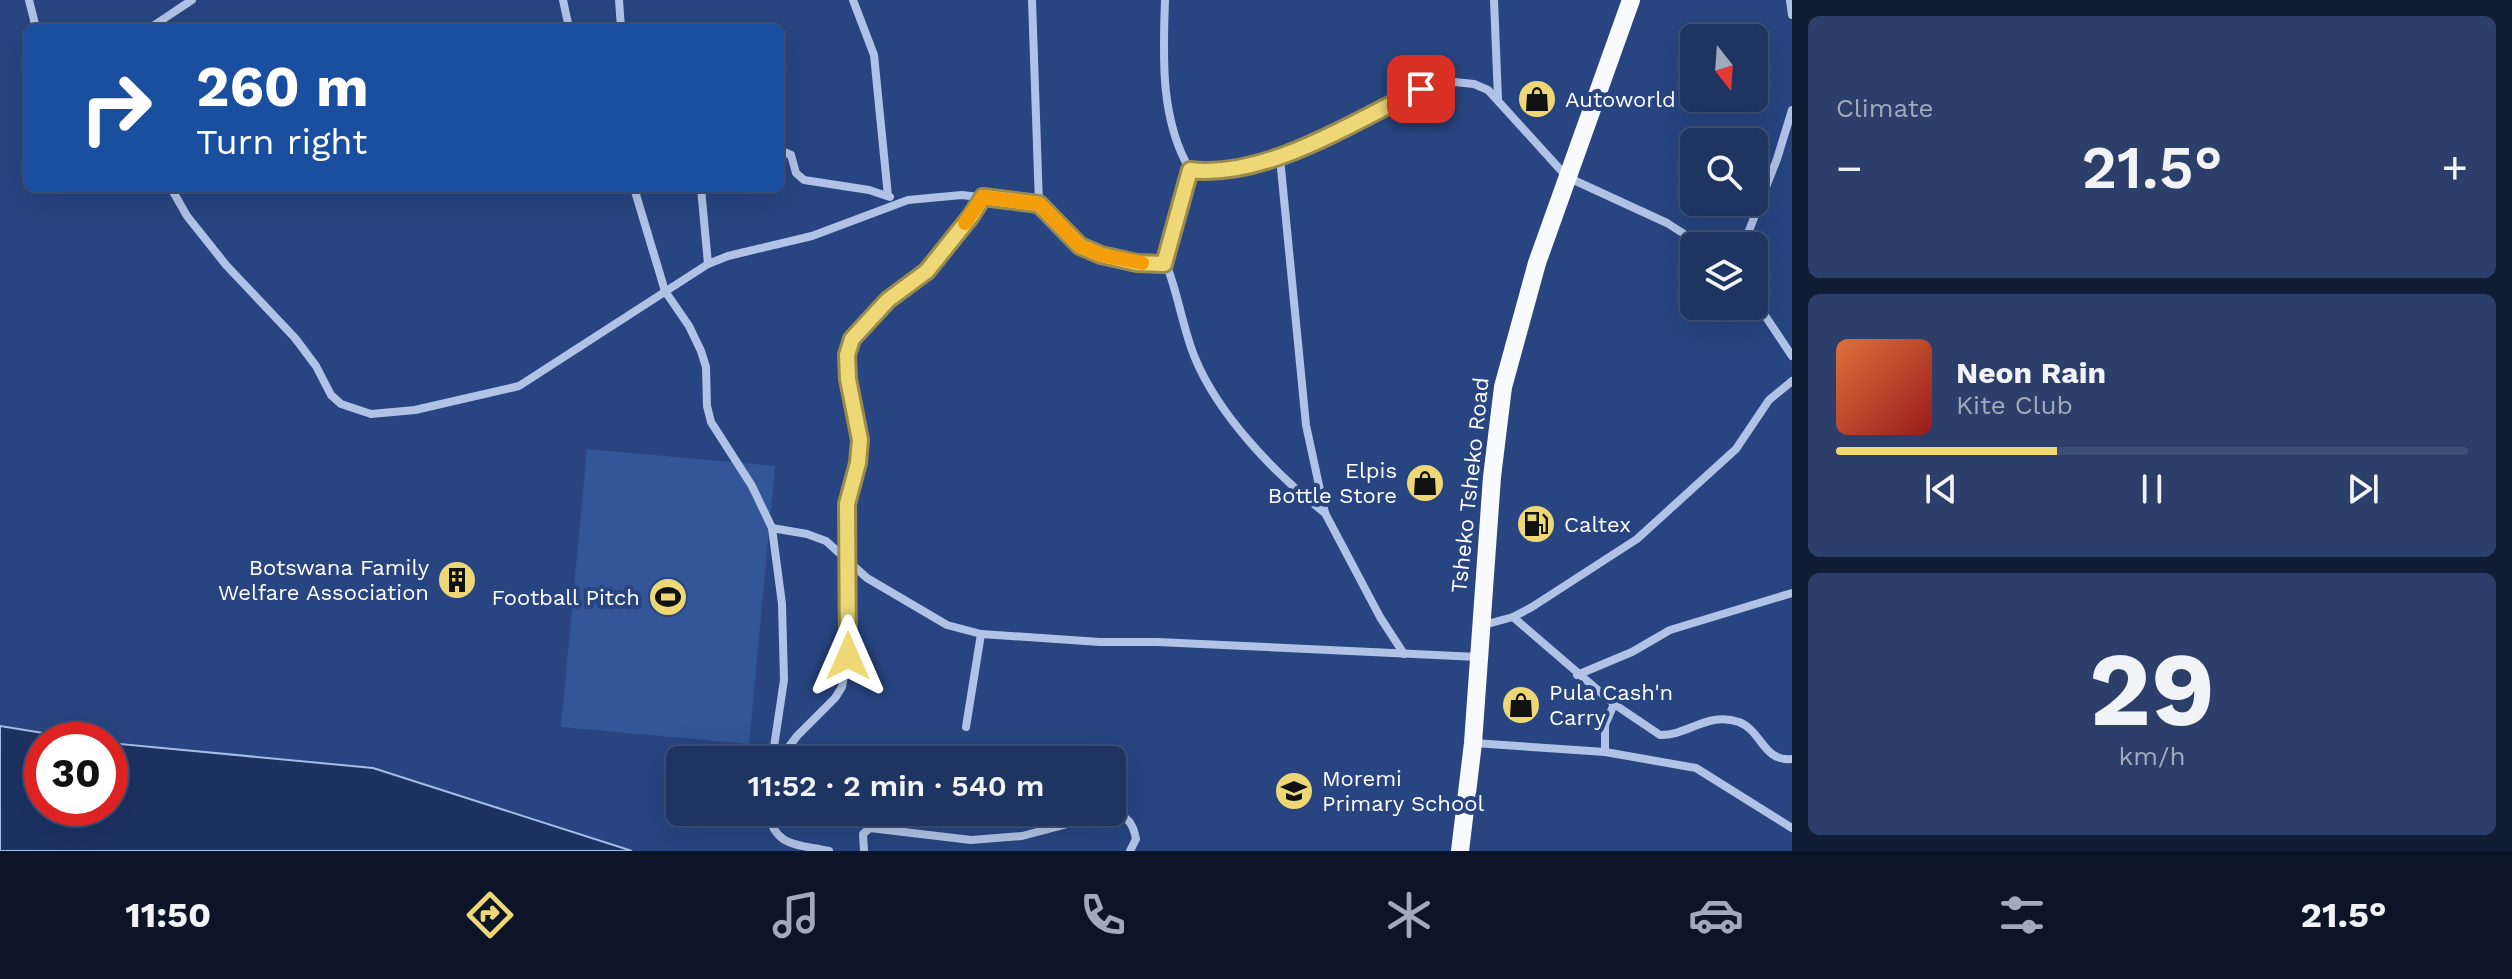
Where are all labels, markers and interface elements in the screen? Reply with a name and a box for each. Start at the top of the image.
north arrow [1680,24,1768,112]
map controls [1680,24,1768,320]
text: 260 m [196,54,369,120]
pin [1387,55,1455,123]
icon: right [64,56,168,160]
icon: arrive [1399,67,1443,111]
shop icon: Autoworld [1516,78,1558,120]
place label: Autoworld [1565,87,1676,112]
text: Climate [1836,93,1934,123]
text: Turn right [196,121,367,163]
button: search [1680,128,1768,216]
text: 21.5° [2081,132,2223,203]
text: − [1836,142,1863,194]
text: + [2441,142,2468,194]
button: layers [1680,232,1768,320]
text: Neon Rain [1956,355,2106,390]
street label: Tsheko Tsheko Road [1446,376,1494,594]
text: Kite Club [1956,390,2073,420]
place label: Elpis Bottle Store [1268,458,1397,508]
shop icon: Elpis Bottle Store [1404,462,1446,504]
icon: previous [1919,467,1963,511]
icon: pause [2130,467,2174,511]
icon: next [2341,467,2385,511]
fuel station icon: Caltex [1515,503,1557,545]
place label: Caltex [1564,512,1631,537]
place label: Botswana Family Welfare Association [218,555,430,605]
building icon: Botswana Family Welfare Association [436,559,478,601]
sports icon: Football Pitch [647,576,689,618]
place label: Football Pitch [491,585,640,610]
position arrow [806,614,890,698]
text: 29 [2089,628,2215,750]
place label: Pula Cash'n Carry [1549,680,1673,730]
shop icon: Pula Cash'n Carry [1500,684,1542,726]
speed limit sign: 30 [24,722,128,826]
text: km/h [2119,741,2185,771]
place label: Moremi Primary School [1322,766,1484,816]
text: 11:52 · 2 min · 540 m [748,768,1044,803]
school or university icon: Moremi Primary School [1273,770,1315,812]
icon: directions [462,887,518,943]
icon: music [768,887,824,943]
icon: phone [1075,887,1131,943]
icon: climate [1381,887,1437,943]
icon: car [1688,887,1744,943]
icon: filters [1994,887,2050,943]
text: 11:50 [125,894,211,936]
text: 21.5° [2300,894,2387,936]

